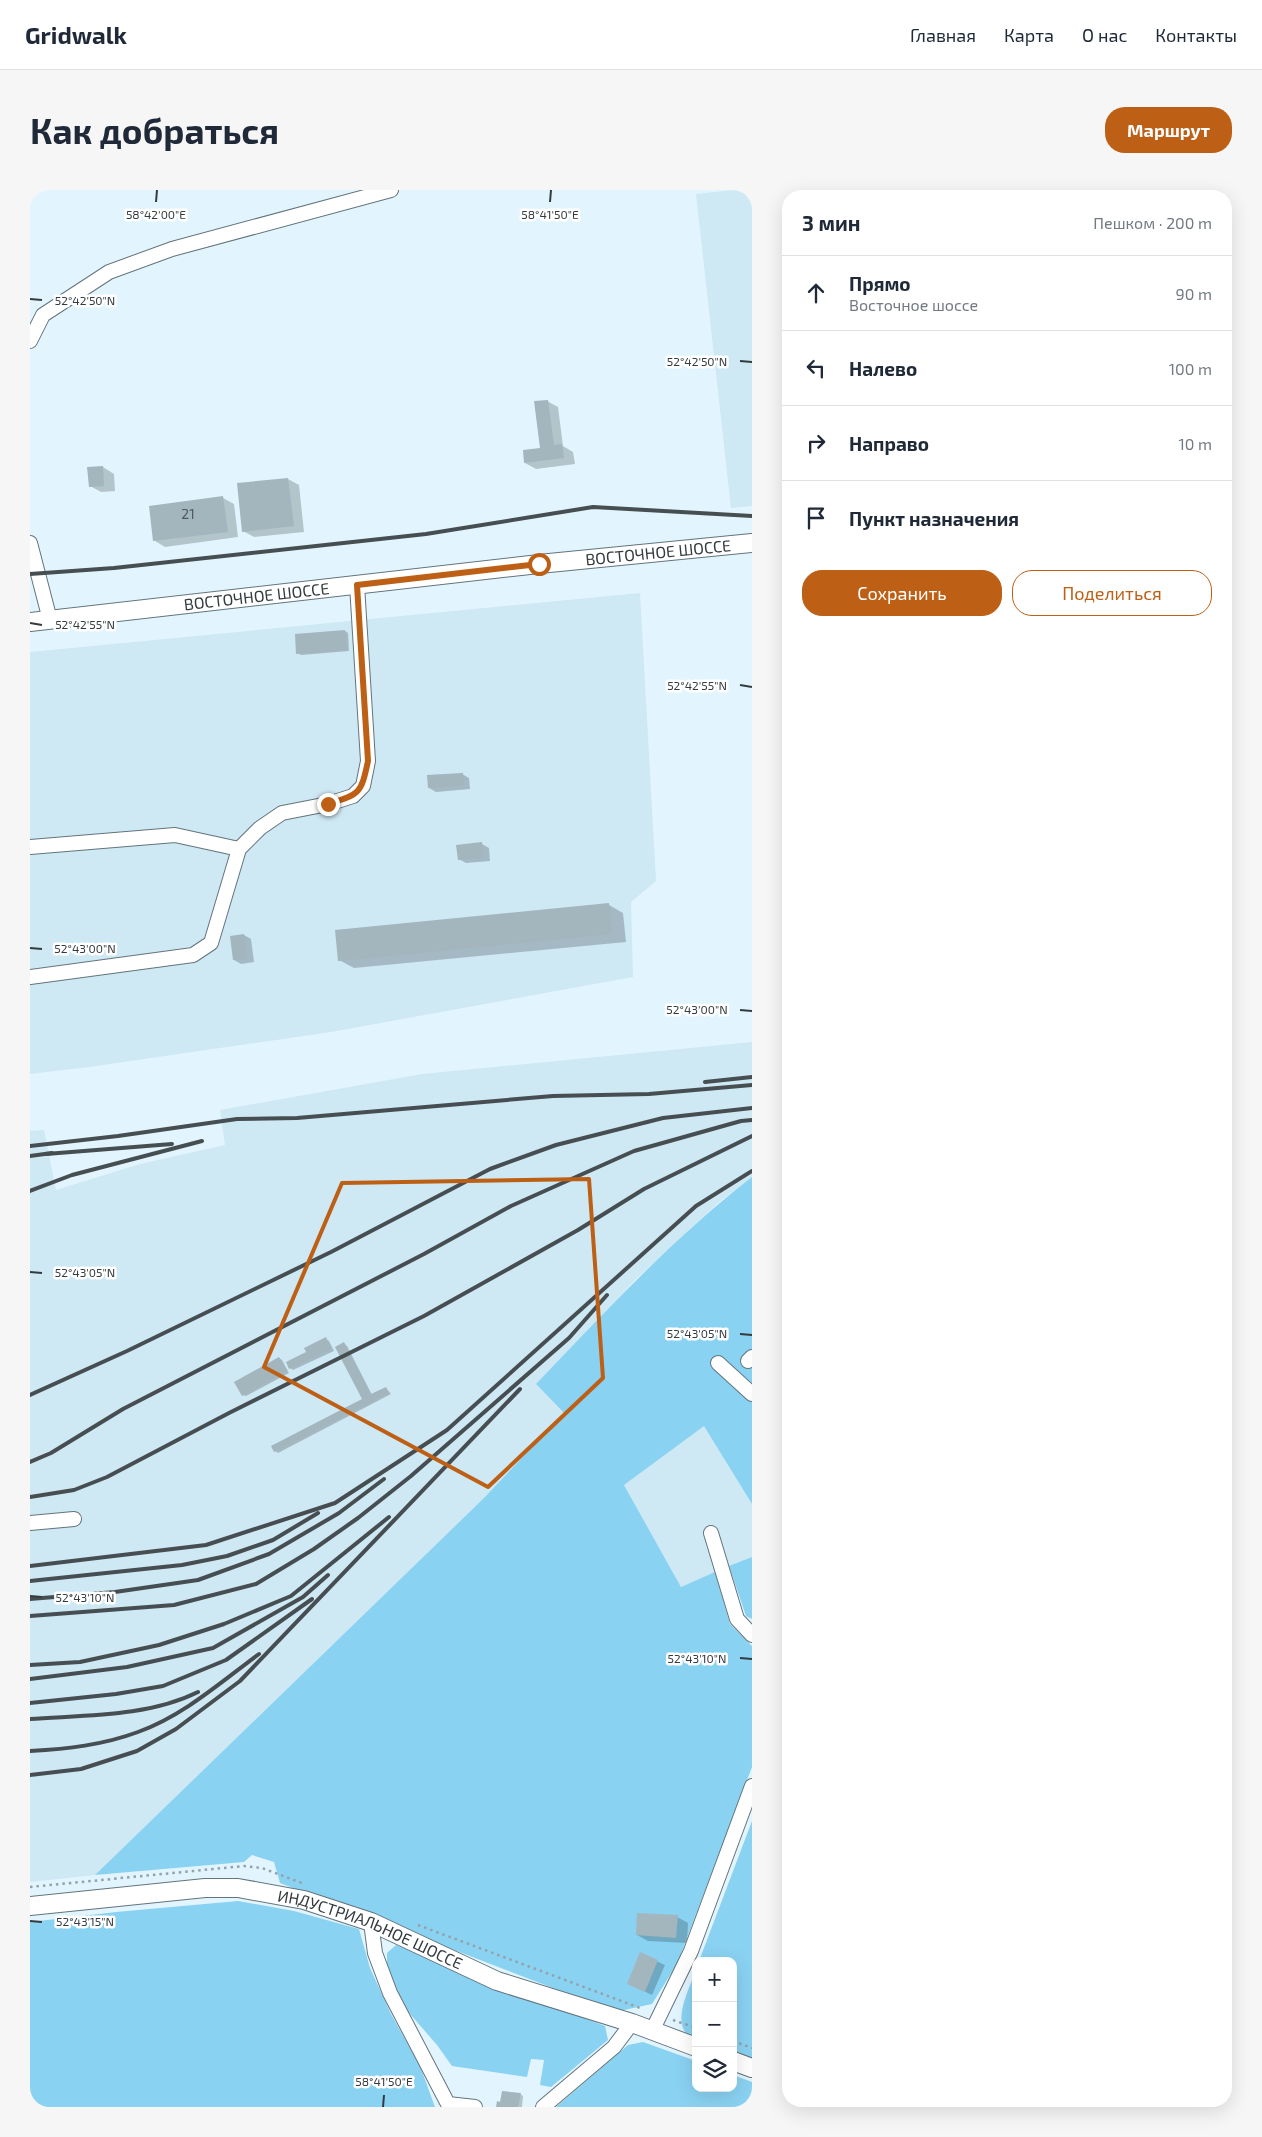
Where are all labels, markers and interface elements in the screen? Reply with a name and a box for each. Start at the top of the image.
text: Gridwalk [25,20,127,49]
text: Главная [910,24,976,46]
text: Карта [1004,24,1054,46]
text: О нас [1082,24,1127,46]
text: Контакты [1155,24,1237,46]
button: Маршрут [1105,107,1232,153]
text: Как добраться [30,109,279,151]
text: 58°42'00"E [126,207,186,221]
text: 58°41'50"E [521,207,579,221]
text: 3 мин [802,210,860,235]
text: Пешком · 200 m [1093,213,1212,232]
text: Прямо [849,272,911,295]
icon: ahead [802,279,830,307]
text: 90 m [1176,284,1212,303]
text: 52°42'50"N [55,293,115,307]
text: Восточное шоссе [849,295,978,314]
text: 52°42'50"N [667,354,727,368]
icon: left [802,354,830,382]
text: Налево [849,357,917,380]
text: 100 m [1169,359,1212,378]
icon: right [802,429,830,457]
text: Направо [849,432,929,455]
text: 10 m [1178,434,1212,453]
icon: arrive [802,504,830,532]
house number: 21 [181,505,195,522]
text: Пункт назначения [849,507,1019,530]
street label: ВОСТОЧНОЕ ШОССЕ [584,535,732,568]
route start [528,553,551,576]
button: Сохранить [802,570,1002,616]
button: Поделиться [1012,570,1212,616]
street label: ВОСТОЧНОЕ ШОССЕ [183,578,330,613]
text: 52°42'55"N [55,617,115,631]
text: 52°42'55"N [667,678,727,692]
route end [317,793,340,816]
text: 52°43'00"N [54,941,116,955]
text: 52°43'00"N [666,1002,728,1016]
text: 52°43'05"N [55,1265,115,1279]
text: 52°43'05"N [667,1326,727,1340]
text: 52°43'10"N [56,1590,114,1604]
text: 52°43'10"N [668,1651,726,1665]
street label: ИНДУСТРИАЛЬНОЕ ШОССЕ [276,1885,466,1973]
text: 52°43'15"N [56,1914,114,1928]
map controls [692,1957,737,2092]
button: + [692,1957,737,2002]
button: − [692,2002,737,2047]
button: layers [692,2047,737,2092]
text: 58°41'50"E [355,2074,413,2088]

